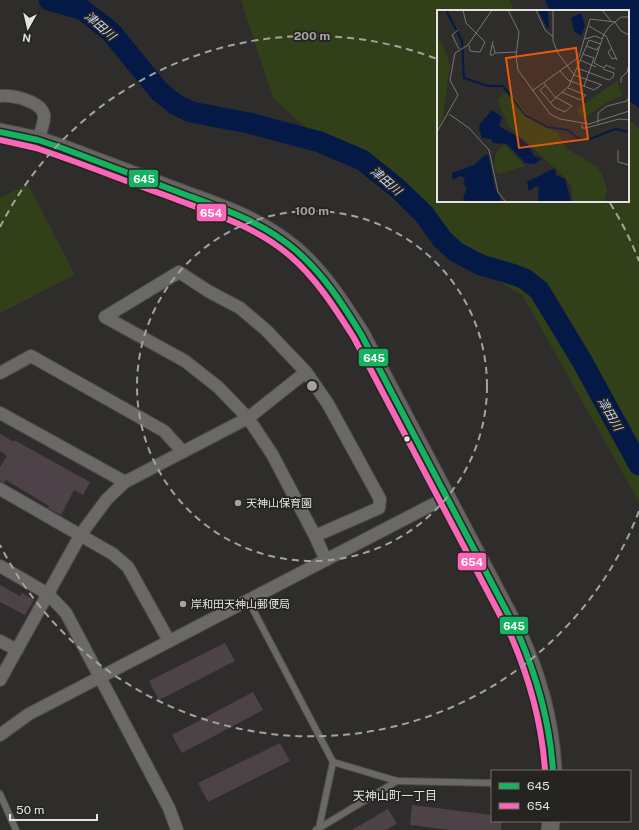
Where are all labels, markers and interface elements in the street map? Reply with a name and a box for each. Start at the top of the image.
north arrow [8,8,48,48]
water label: 津田川 [82,9,120,44]
inset map [437,10,629,202]
text: 200 m [294,29,330,43]
text: N [22,31,32,44]
water label: 津田川 [368,164,406,199]
line badge: 645 [128,169,159,188]
text: 645 [133,173,155,185]
line badge: 654 [196,203,227,222]
text: 100 m [295,204,329,218]
text: 654 [200,207,222,219]
line badge: 645 [358,348,389,367]
text: 645 [363,352,385,364]
centre of rings [305,379,319,393]
water label: 津田川 [595,395,626,435]
unlabelled marker [402,434,412,444]
place label: 天神山保育園 [246,497,312,509]
marker: 天神山保育園 [233,498,243,508]
line badge: 654 [457,552,487,571]
text: 654 [461,556,483,568]
place label: 岸和田天神山郵便局 [191,598,290,610]
marker: 岸和田天神山郵便局 [178,599,188,609]
line badge: 645 [499,616,529,635]
text: 645 [503,620,525,632]
legend [491,770,631,822]
text: 645 [527,779,550,793]
district label: 天神山町一丁目 [353,789,437,803]
scale bar [10,796,97,822]
text: 654 [527,799,550,813]
text: 50 m [16,803,44,817]

